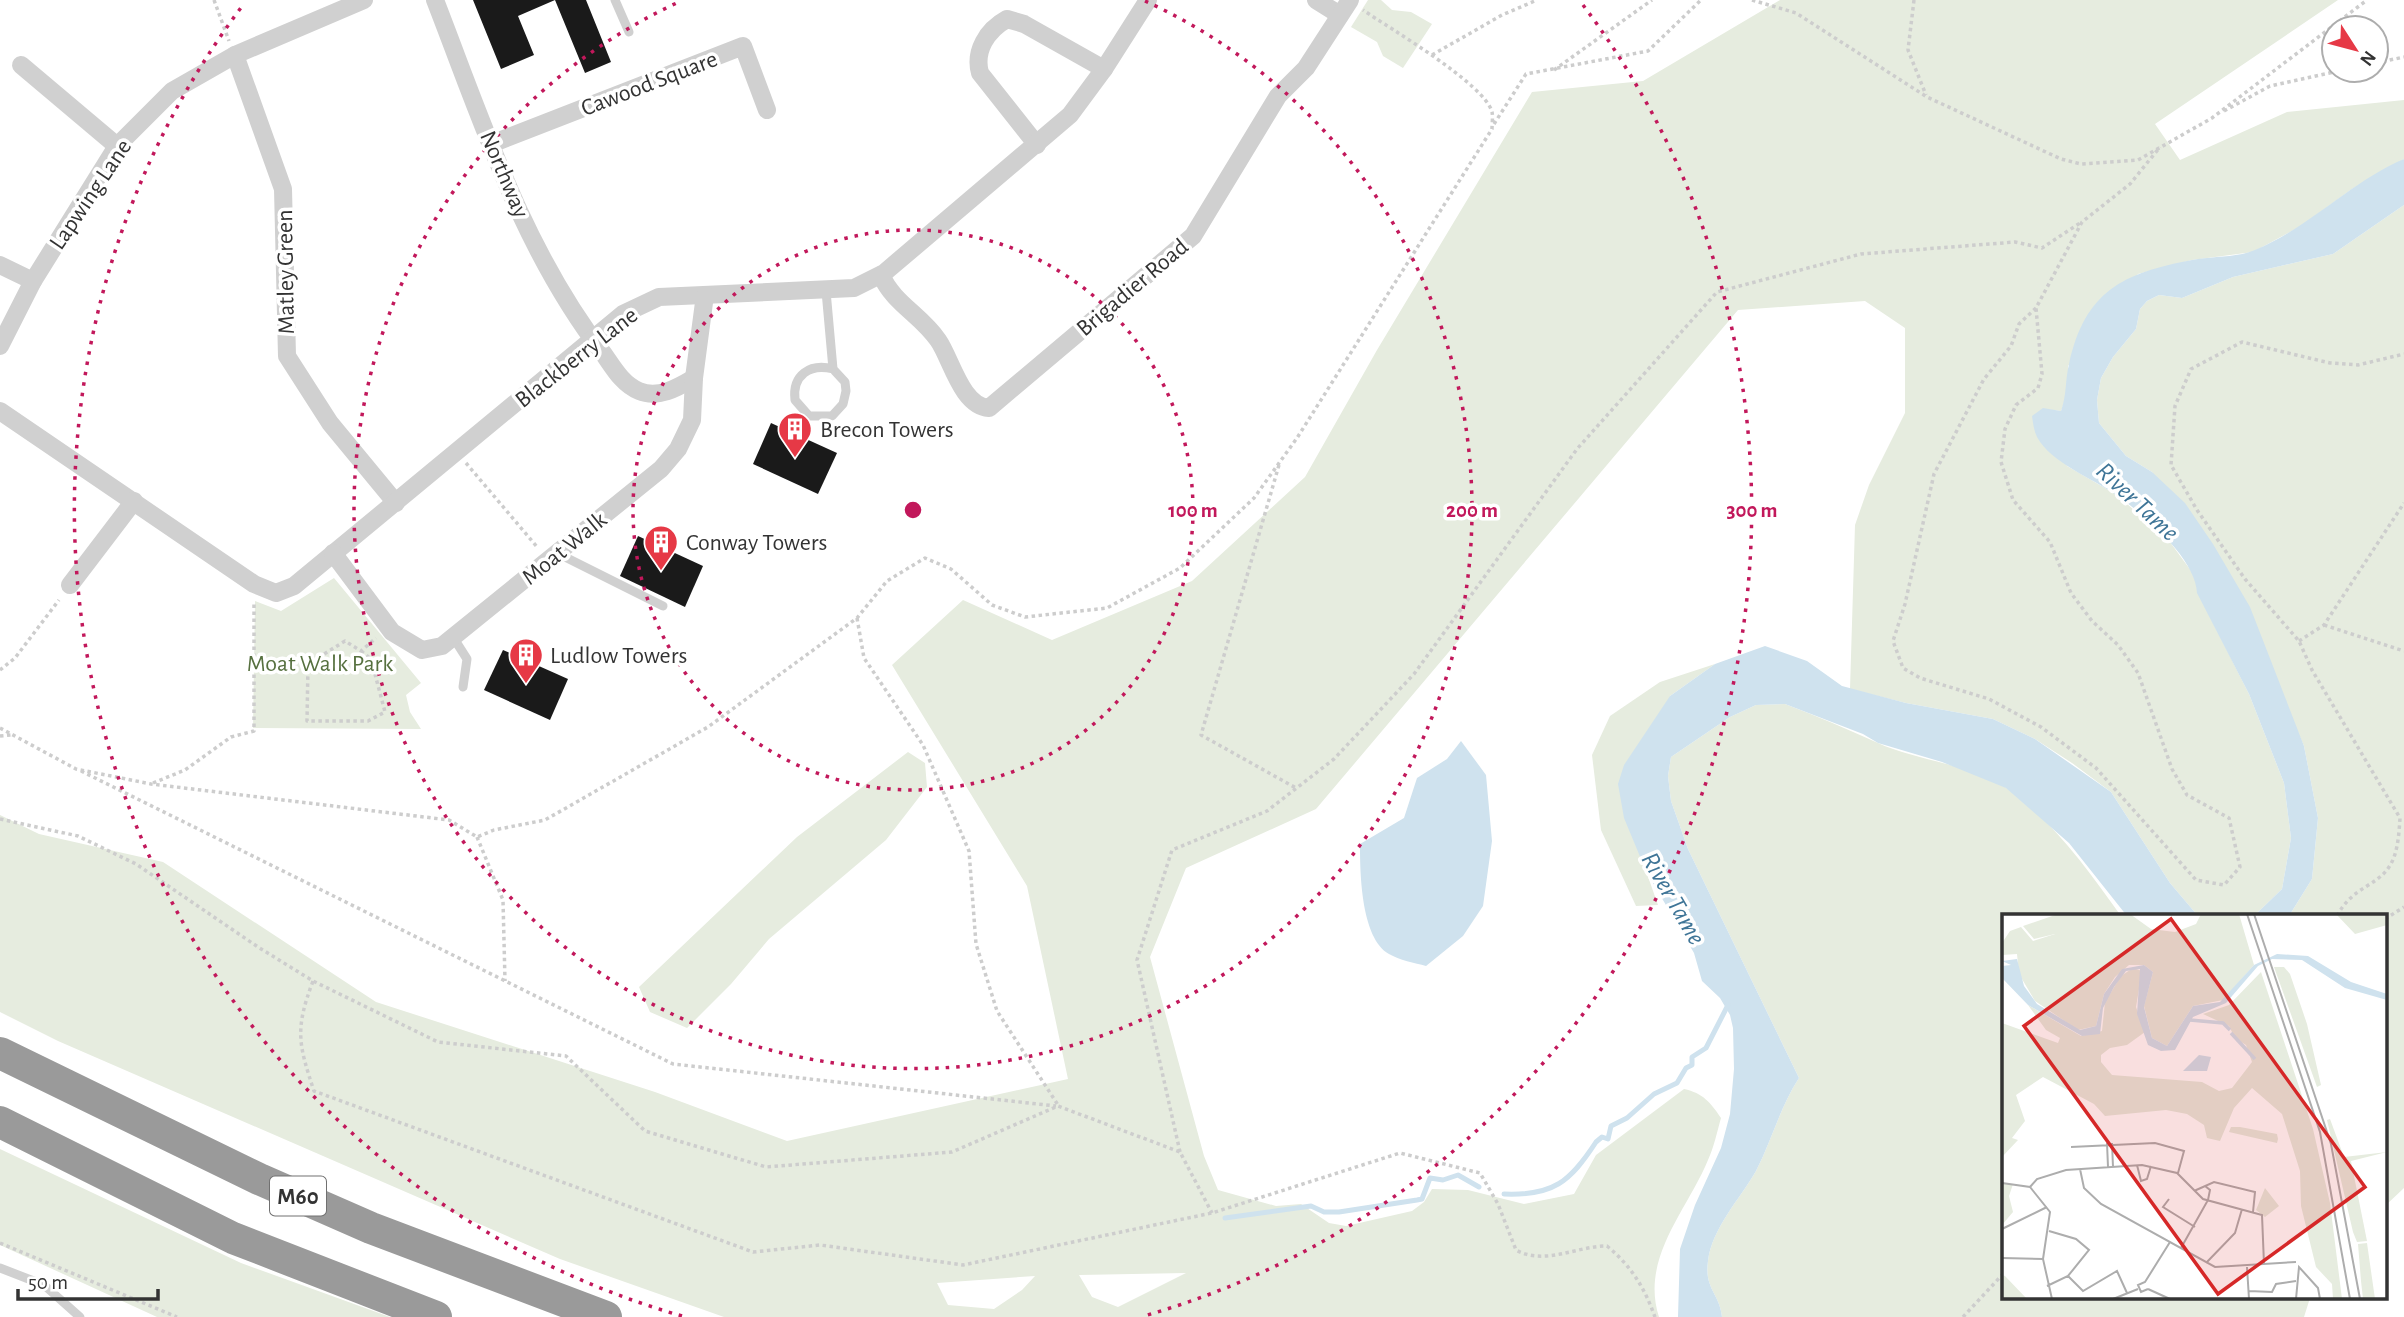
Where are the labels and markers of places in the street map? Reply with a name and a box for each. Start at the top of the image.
building icon: Brecon Towers [776,410,814,459]
place label: Brecon Towers [820,418,954,442]
centre of rings [901,498,925,522]
building icon: Conway Towers [642,523,680,572]
place label: Conway Towers [686,531,827,555]
building icon: Ludlow Towers [507,636,545,685]
place label: Ludlow Towers [550,644,687,668]

